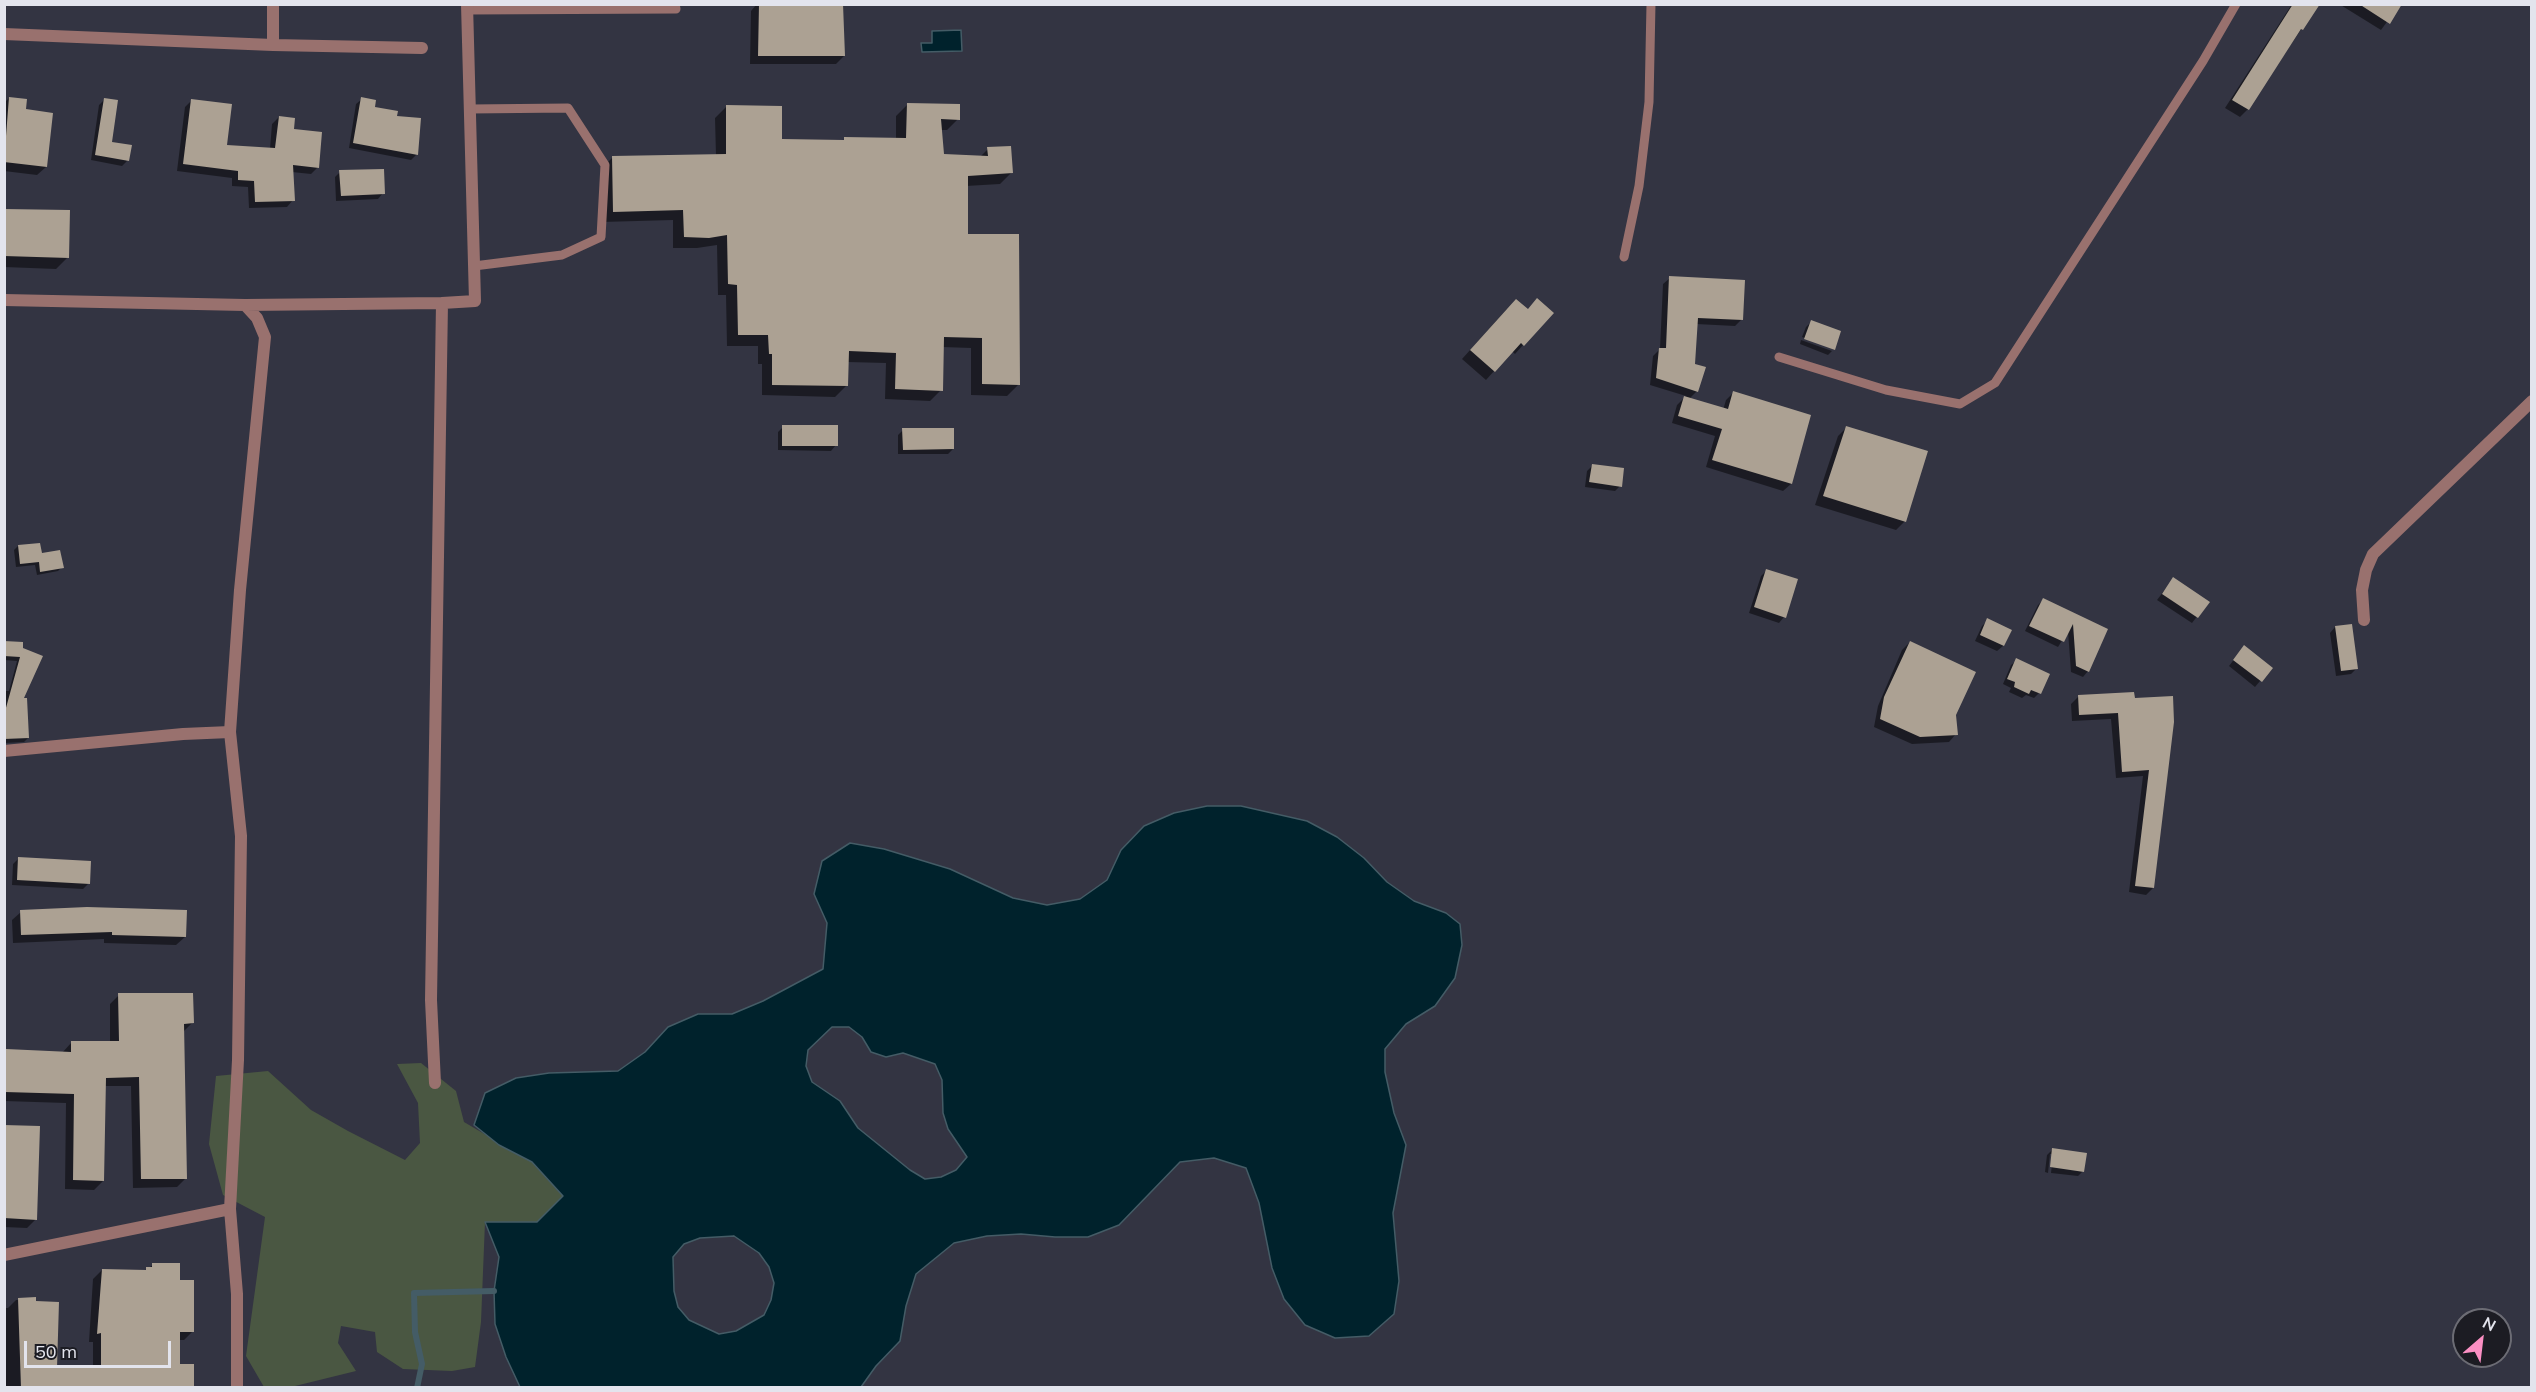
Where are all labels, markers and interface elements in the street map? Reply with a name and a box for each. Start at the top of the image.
north arrow [2452,1308,2512,1368]
text: N [2479,1312,2500,1336]
scale bar [27,1329,174,1367]
text: 50 m [35,1340,77,1363]

